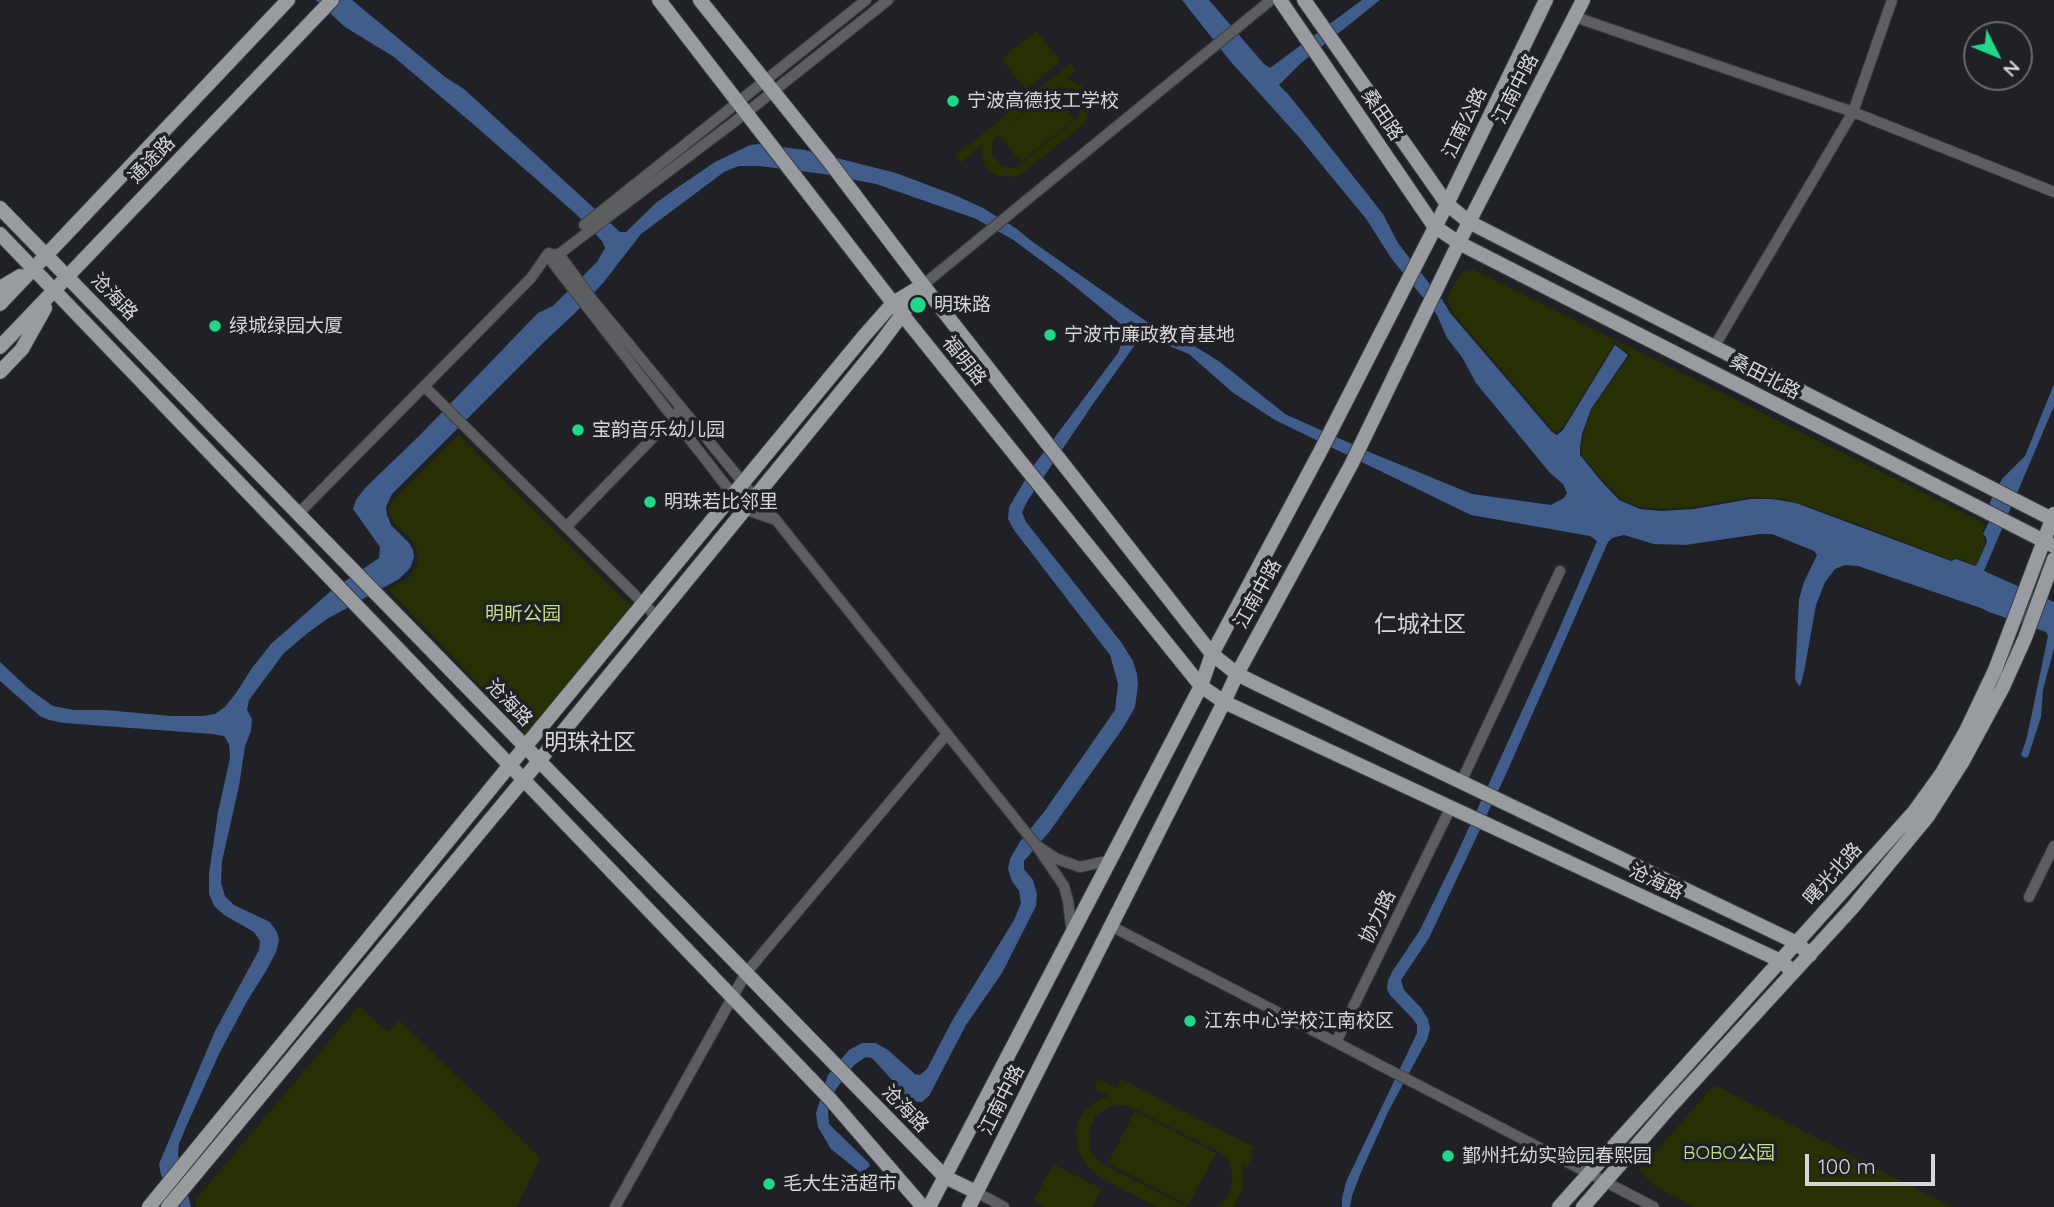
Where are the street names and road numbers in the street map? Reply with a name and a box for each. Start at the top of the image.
street label: 江南中路 [1489,50,1543,128]
street label: 江南公路 [1438,84,1492,162]
street label: 桑田路 [1357,85,1407,145]
street label: 通途路 [124,132,180,188]
street label: 沧海路 [86,269,142,325]
street label: 福明路 [937,332,991,390]
street label: 桑田北路 [1726,350,1804,404]
street label: 江南中路 [1230,555,1286,633]
street label: 沧海路 [481,675,537,731]
street label: 曙光北路 [1799,838,1867,910]
street label: 沧海路 [1625,860,1687,904]
street label: 协力路 [1355,886,1401,948]
street label: 江南中路 [975,1061,1029,1139]
street label: 沧海路 [877,1081,933,1137]

